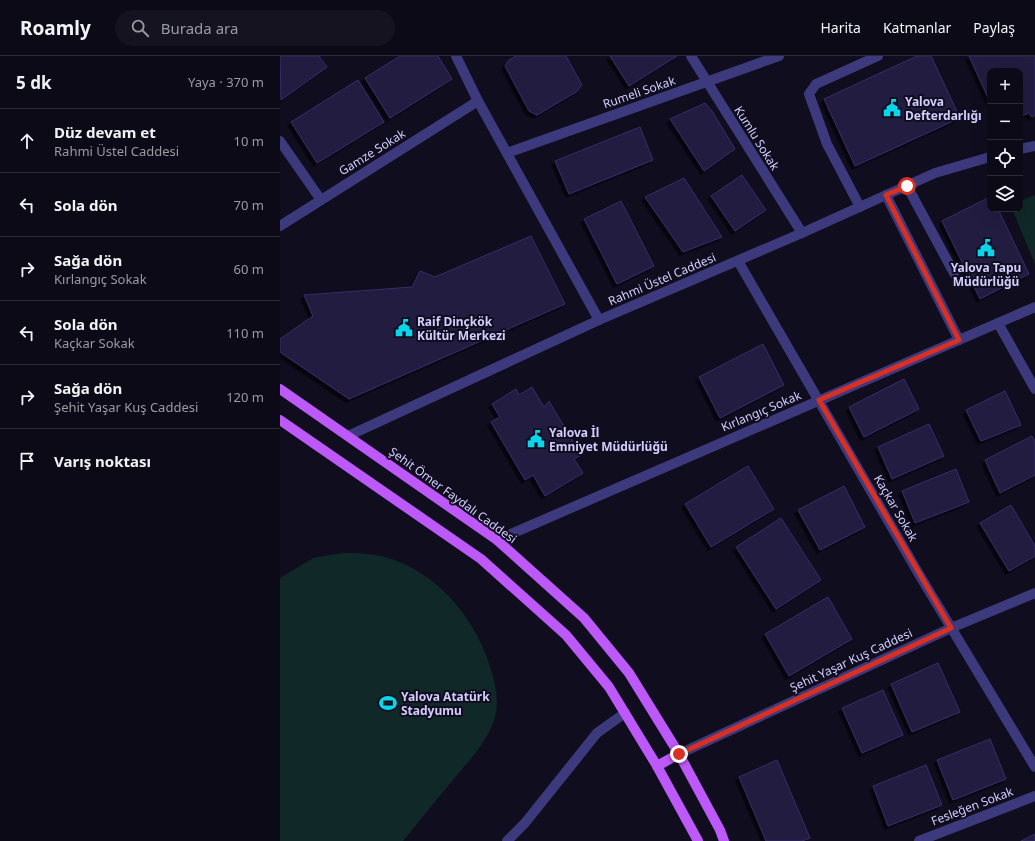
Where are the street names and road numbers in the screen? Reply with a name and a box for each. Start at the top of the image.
street label: Rumeli Sokak [601,71,678,112]
street label: Kumlu Sokak [730,103,784,174]
street label: Gamze Sokak [335,124,409,179]
street label: Rahmi Üstel Caddesi [605,249,719,309]
street label: Kırlangıç Sokak [718,386,804,436]
street label: Şehit Ömer Faydalı Caddesi [386,443,520,547]
street label: Kaçkar Sokak [870,471,922,545]
street label: Şehit Yaşar Kuş Caddesi [787,624,915,696]
street label: Fesleğen Sokak [928,782,1016,829]

